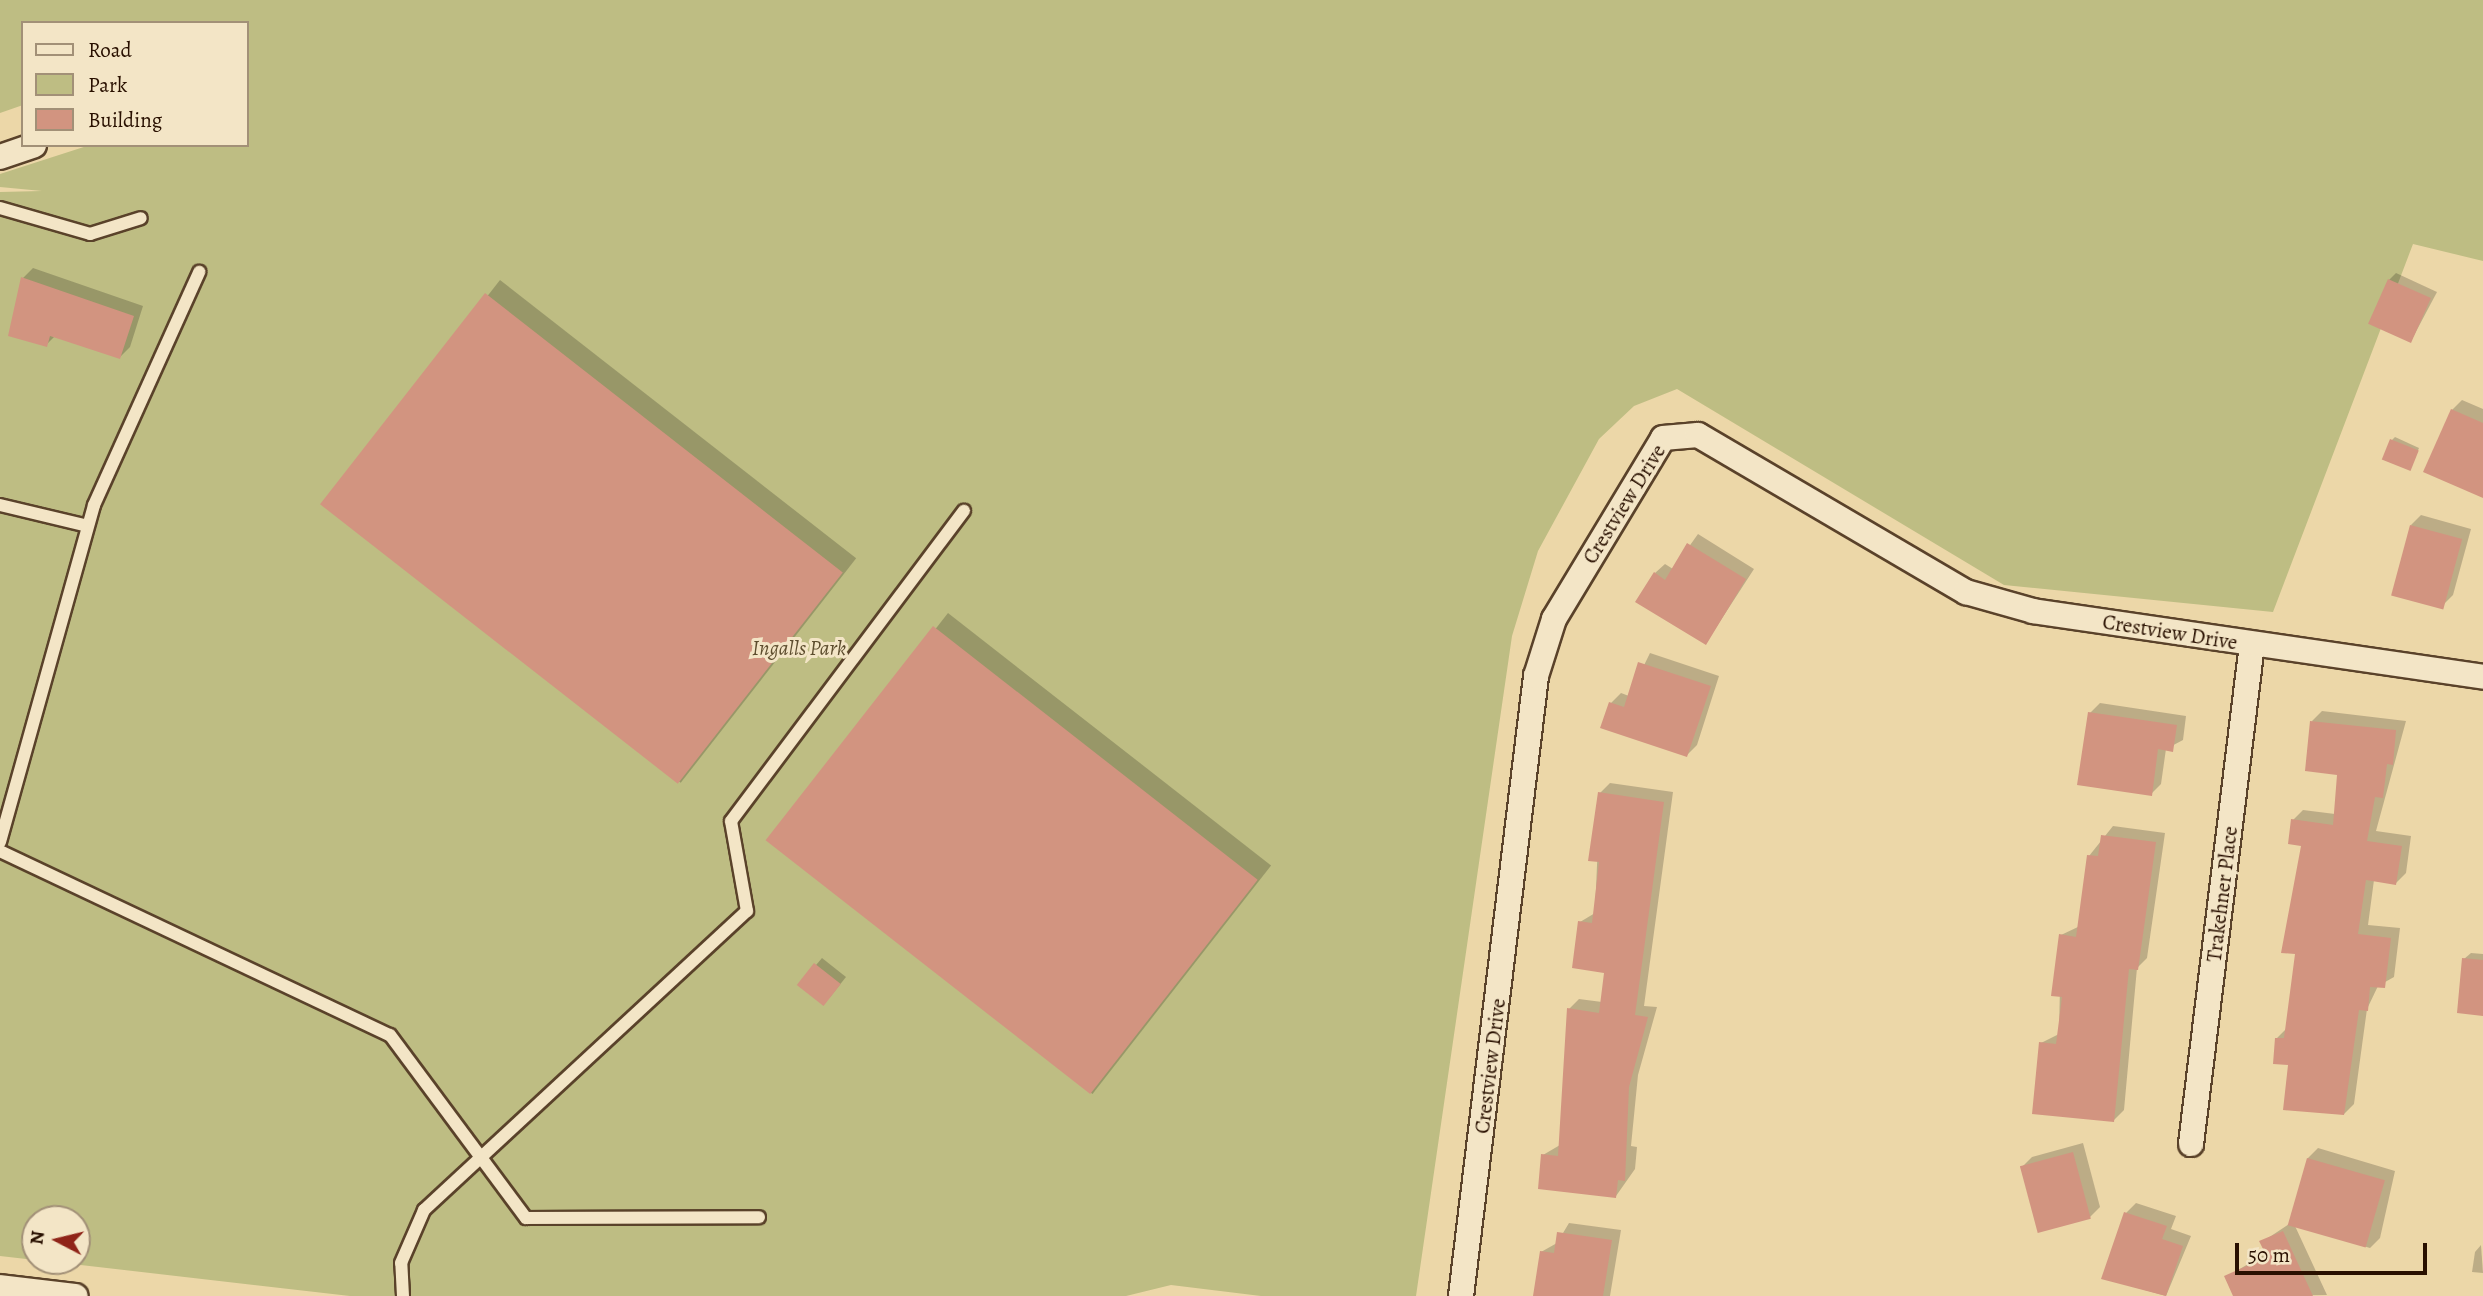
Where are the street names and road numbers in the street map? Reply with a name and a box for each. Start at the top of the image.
street label: Crestview Drive [1577,440,1671,568]
street label: Crestview Drive [2101,609,2239,655]
street label: Trakehner Place [2201,825,2243,963]
street label: Crestview Drive [1469,997,1511,1135]

